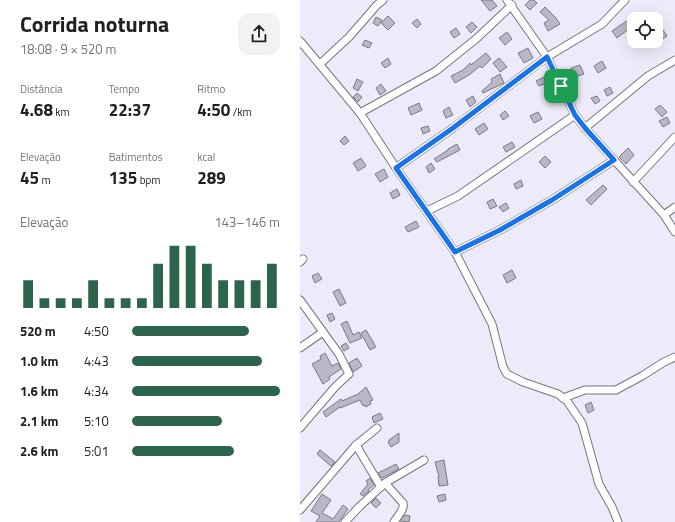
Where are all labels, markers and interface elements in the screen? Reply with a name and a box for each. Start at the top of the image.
text: Corrida noturna [20,7,169,41]
map controls [627,12,663,48]
button: locate [627,12,663,48]
button: share [238,13,280,55]
text: 18:08 · 9 × 520 m [20,39,116,59]
pin [544,69,578,103]
icon: arrive [550,75,572,97]
text: Distância [20,81,63,97]
text: Tempo [109,81,140,97]
text: Ritmo [197,81,225,97]
text: 4.68 [20,97,53,123]
text: 22:37 [109,97,151,123]
text: 4:50 [197,97,230,123]
text: km [53,104,70,120]
text: /km [230,104,252,120]
text: Elevação [20,149,61,165]
text: Batimentos [109,149,163,165]
text: kcal [197,149,215,165]
text: 45 [20,165,39,191]
text: 135 [109,165,137,191]
text: 289 [197,165,226,191]
text: m [39,172,51,188]
text: bpm [137,172,160,188]
text: Elevação [20,212,68,232]
text: 143–146 m [214,212,280,232]
text: 520 m [20,321,56,341]
text: 4:50 [84,321,109,341]
text: 1.0 km [20,351,58,371]
text: 4:43 [84,351,109,371]
text: 1.6 km [20,381,58,401]
text: 4:34 [84,381,109,401]
text: 2.1 km [20,411,58,431]
text: 5:10 [84,411,109,431]
text: 2.6 km [20,441,58,461]
text: 5:01 [84,441,109,461]

